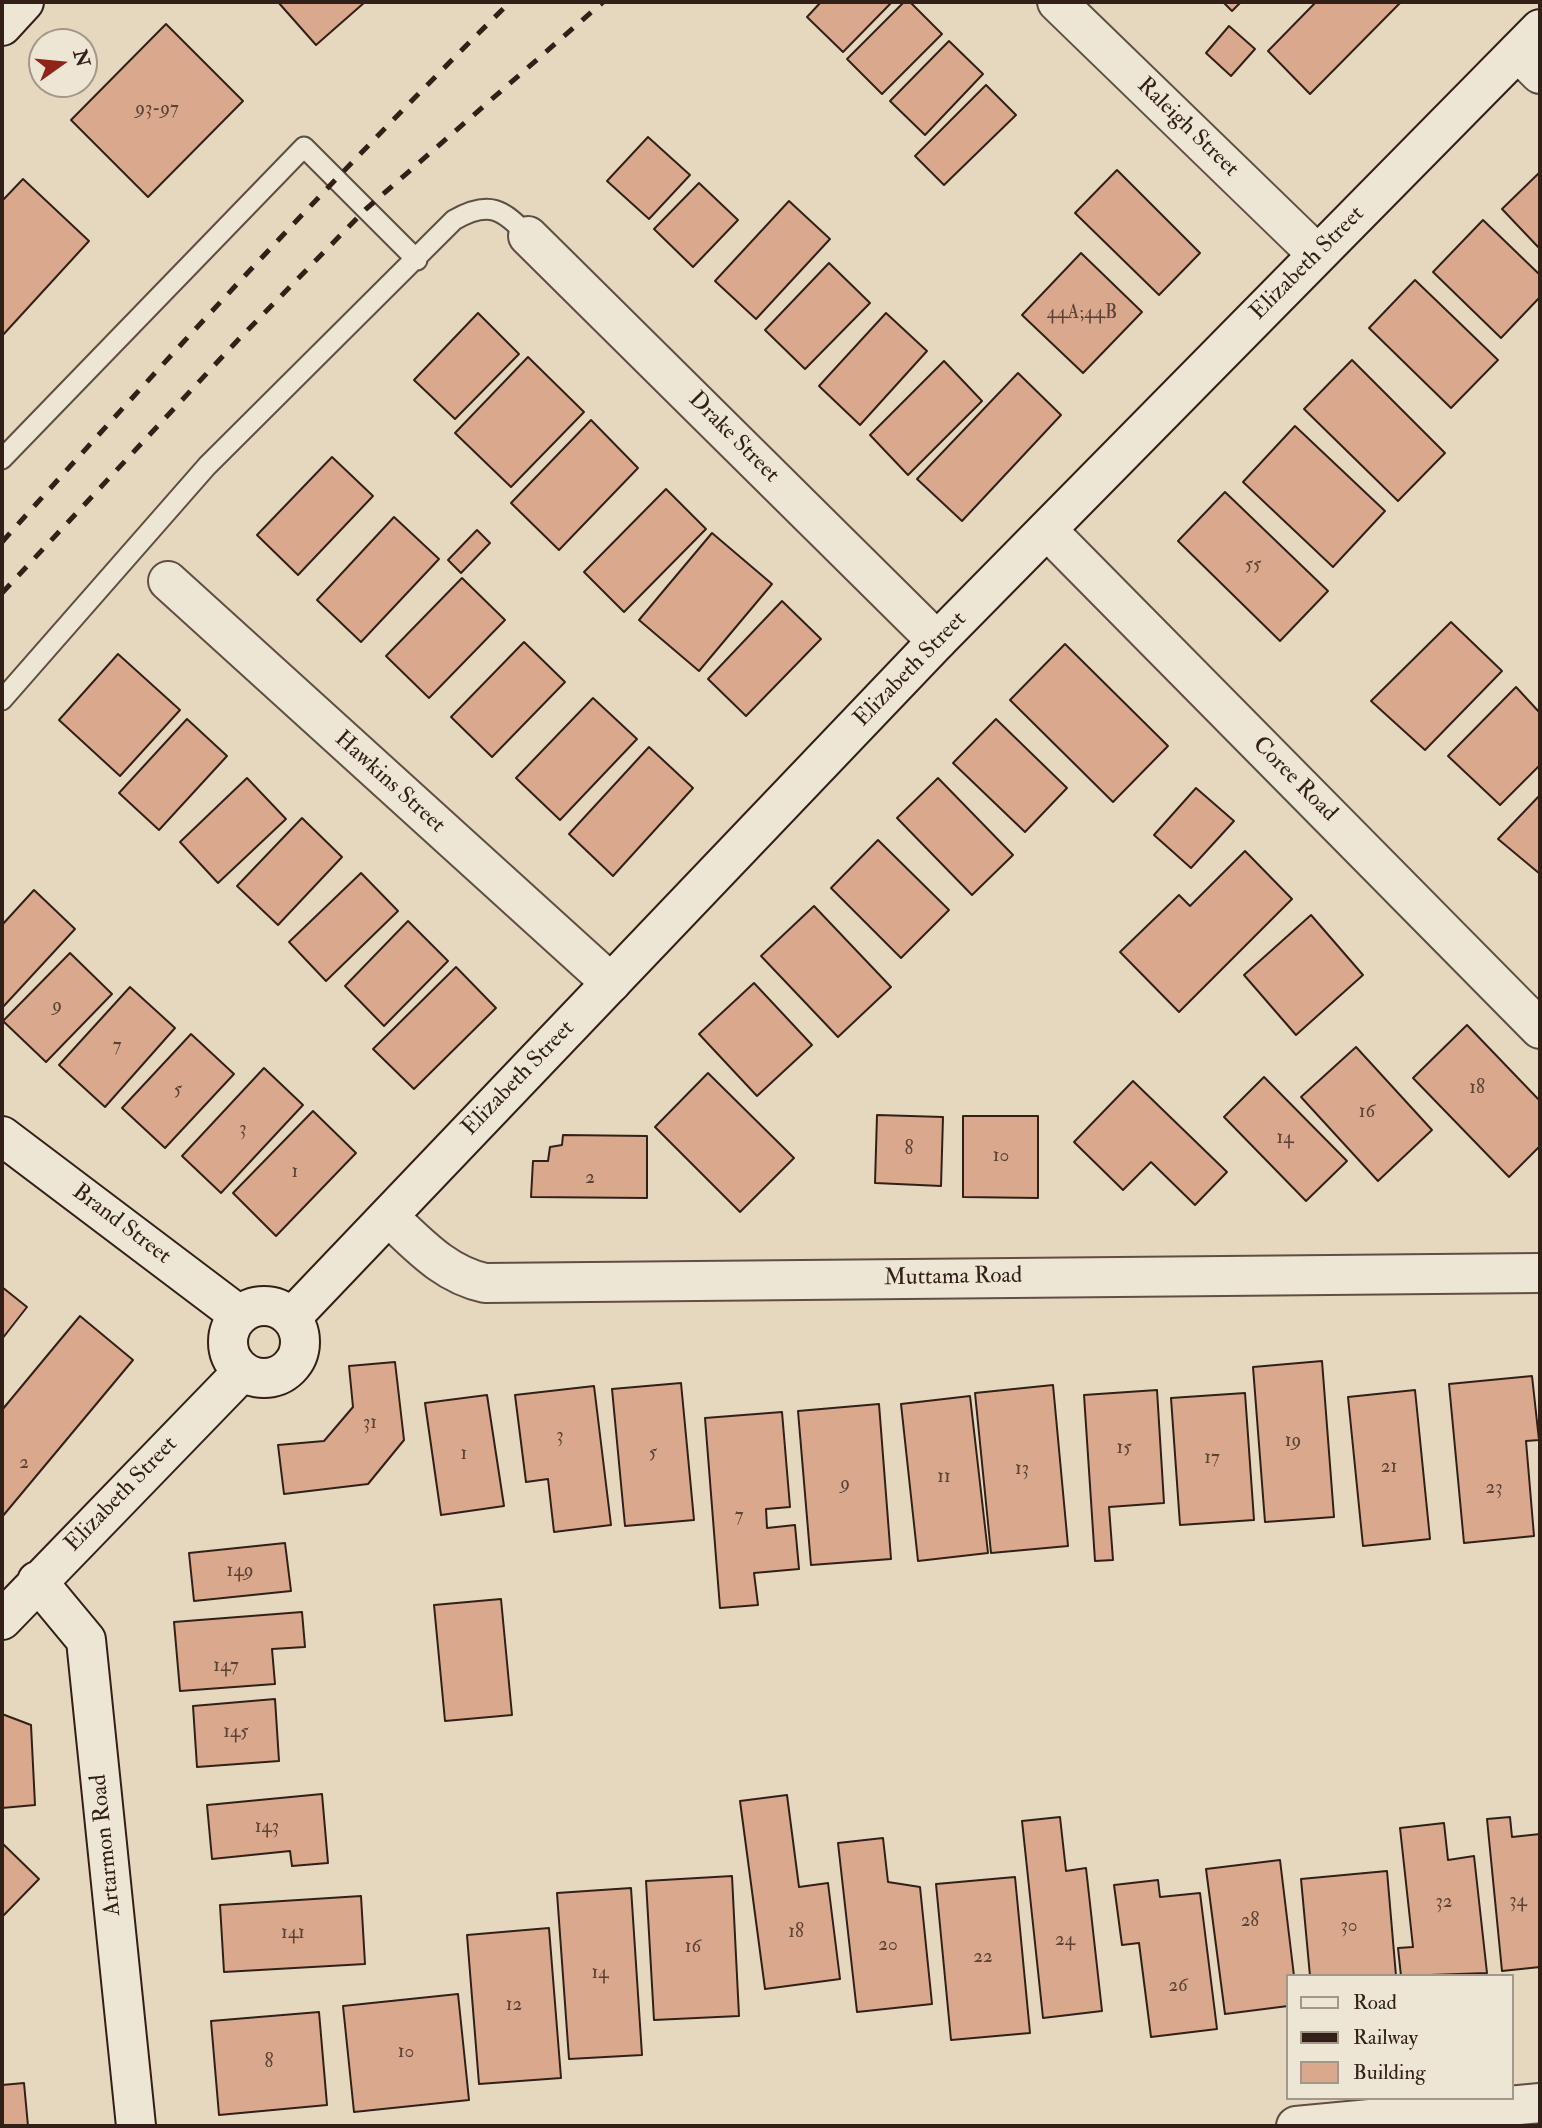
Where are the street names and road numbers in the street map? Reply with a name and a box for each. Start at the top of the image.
street label: Raleigh Street [1130,73,1244,183]
street label: Elizabeth Street [1245,201,1371,327]
street label: Drake Street [682,387,784,489]
street label: Elizabeth Street [849,607,973,733]
street label: Hawkins Street [328,726,450,840]
street label: Coree Road [1246,732,1342,828]
street label: Elizabeth Street [457,1016,581,1142]
street label: Brand Street [66,1179,176,1271]
street label: Muttama Road [884,1263,1022,1293]
street label: Elizabeth Street [60,1432,184,1558]
street label: Artarmon Road [86,1773,128,1917]

